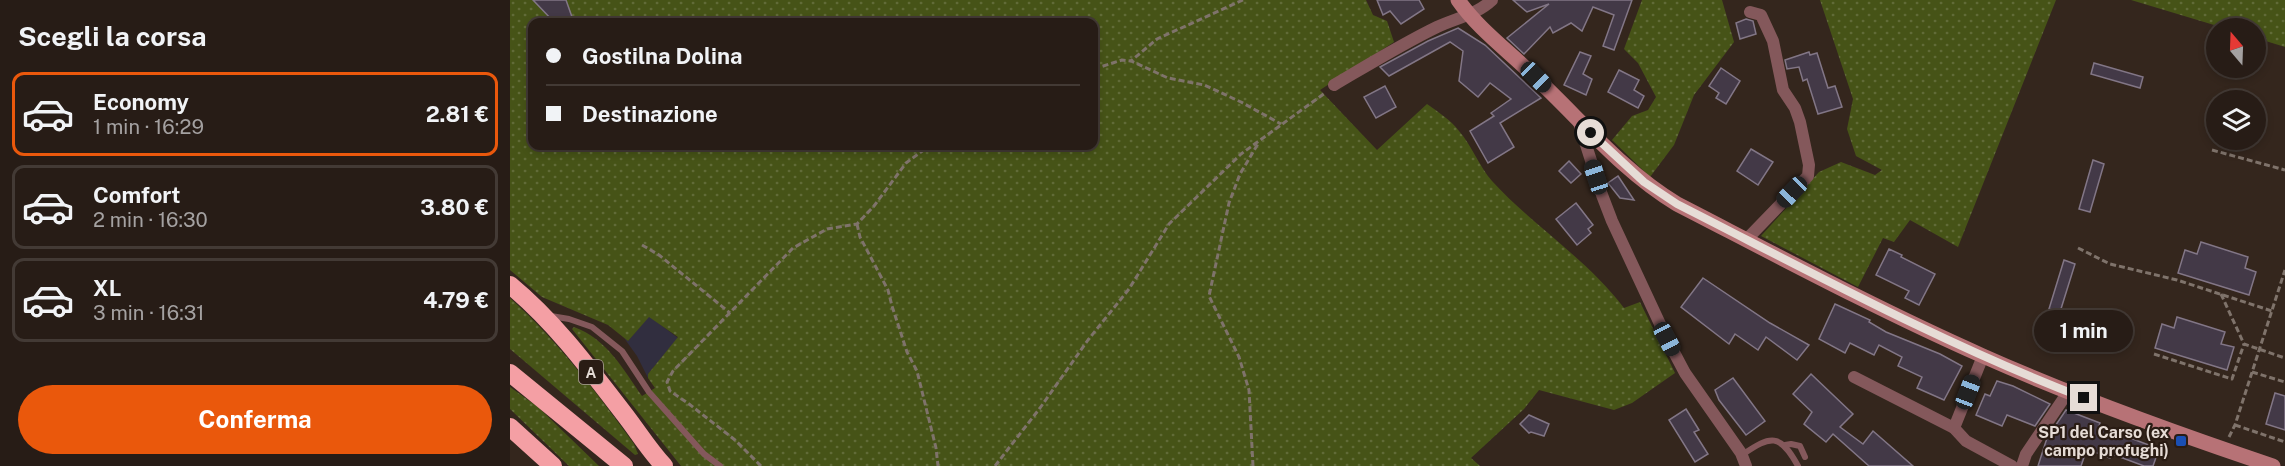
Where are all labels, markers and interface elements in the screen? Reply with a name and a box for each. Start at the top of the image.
north arrow [2206,18,2266,78]
map controls [2206,18,2266,150]
text: Scegli la corsa [18,20,207,52]
text: Gostilna Dolina [582,43,743,69]
car [1517,58,1555,96]
icon: car [21,87,75,141]
text: Economy [93,89,189,115]
button: layers [2206,90,2266,150]
text: 2.81 € [426,101,489,127]
text: Destinazione [582,101,718,127]
text: 1 min · 16:29 [93,115,204,139]
route start [1577,119,1604,146]
car [1582,157,1610,197]
car [1773,173,1811,211]
icon: car [21,180,75,234]
text: Comfort [93,182,180,208]
text: 3.80 € [420,194,489,220]
text: 2 min · 16:30 [93,208,208,232]
icon: car [21,273,75,327]
text: XL [93,275,121,301]
text: 4.79 € [423,287,489,313]
text: 3 min · 16:31 [93,301,204,325]
callout: 1 min [2034,311,2134,353]
car [1651,319,1683,359]
text: 1 min [2059,319,2108,343]
road number: A [579,360,603,384]
car [1953,372,1983,412]
route end [2070,384,2097,411]
button: Conferma [18,385,492,454]
place label: SP1 del Carso (ex campo profughi) [2038,423,2170,460]
marker: SP1 del Carso (ex campo profughi) [2174,434,2188,448]

